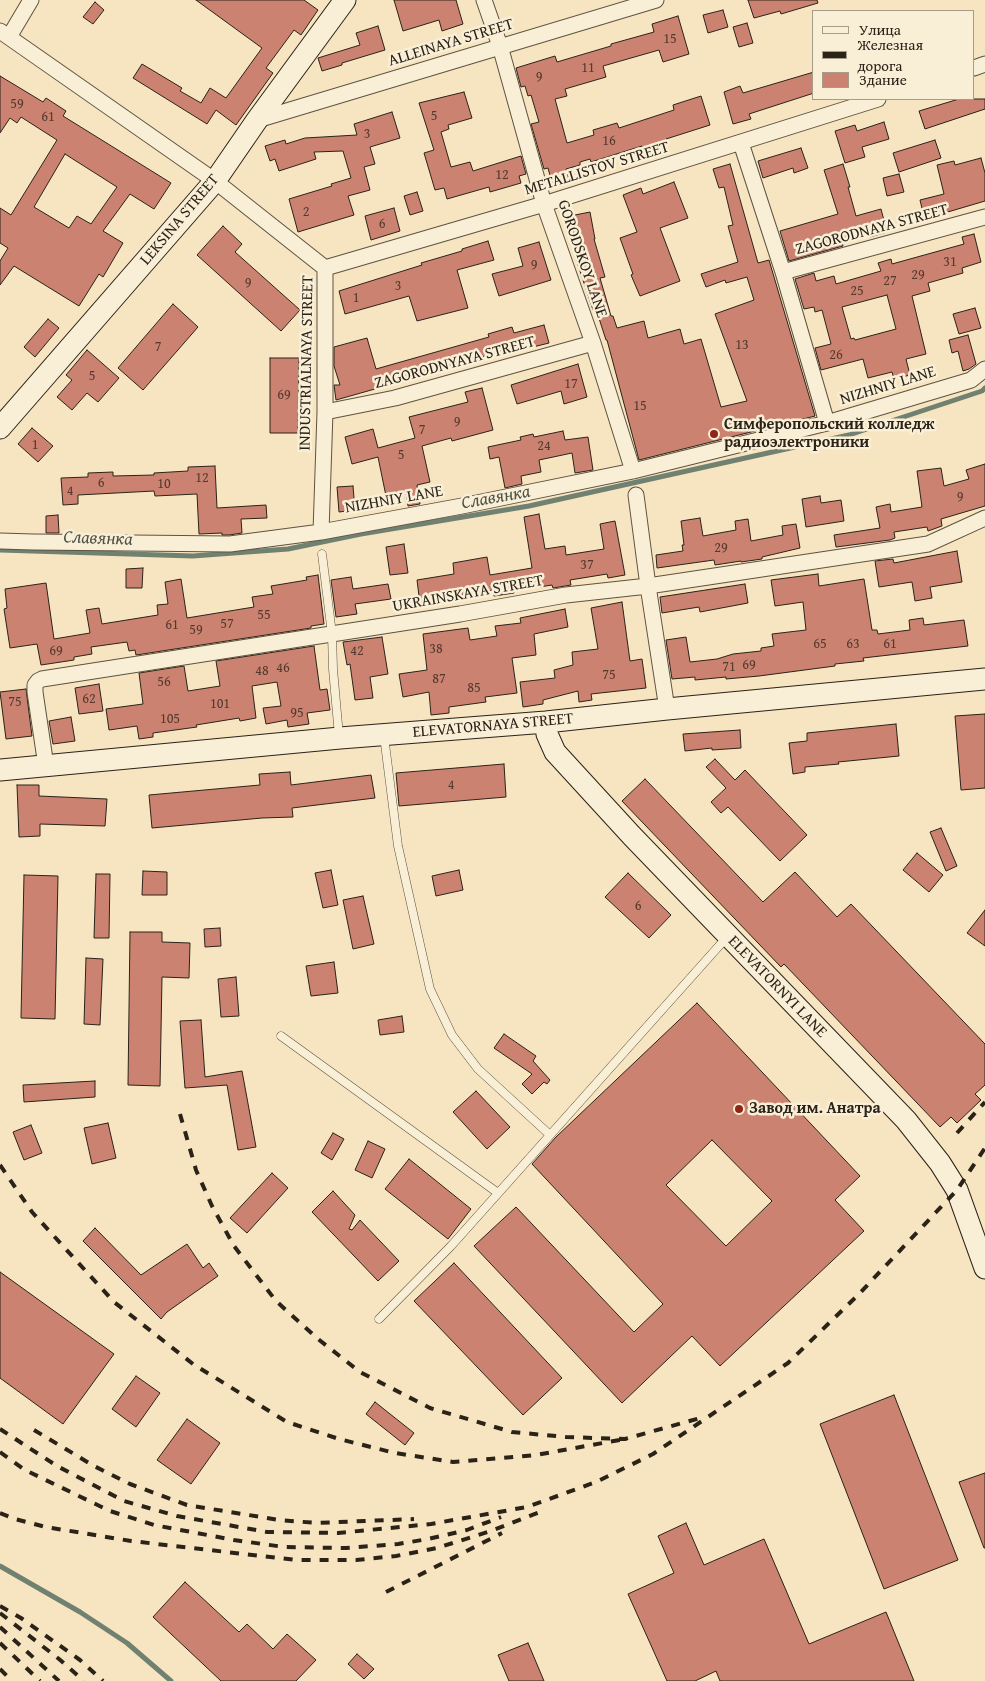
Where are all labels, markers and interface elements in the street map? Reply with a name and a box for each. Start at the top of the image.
legend [812,10,975,100]
street label: ALLEINAYA STREET [386,15,516,71]
text: Улица [859,19,901,40]
house number: 15 [663,31,677,47]
text: Железная дорога [857,34,923,76]
house number: 11 [581,60,595,76]
house number: 9 [536,69,542,85]
text: Здание [859,69,907,90]
house number: 59 [10,96,24,112]
house number: 5 [431,108,437,124]
house number: 61 [41,109,55,125]
house number: 3 [364,126,370,142]
house number: 16 [602,133,616,149]
street label: METALLISTOV STREET [522,138,672,200]
house number: 12 [495,167,509,183]
street label: LEKSINA STREET [136,171,224,269]
street label: GORODSKOY LANE [553,198,611,320]
street label: ZAGORODNAYA STREET [794,200,950,260]
house number: 2 [303,204,309,220]
house number: 6 [379,216,385,232]
house number: 31 [943,254,957,270]
house number: 9 [531,257,537,273]
house number: 29 [911,267,925,283]
house number: 27 [883,273,897,289]
house number: 9 [245,275,251,291]
street label: INDUSTRIALNAYA STREET [296,275,318,451]
house number: 3 [395,278,401,294]
house number: 25 [850,283,864,299]
house number: 1 [353,290,359,306]
street label: ZAGORODNYAYA STREET [373,332,537,394]
house number: 13 [735,337,749,353]
house number: 7 [155,339,161,355]
house number: 26 [829,347,843,363]
street label: NIZHNIY LANE [838,362,938,410]
house number: 5 [89,368,95,384]
house number: 17 [564,376,578,392]
house number: 69 [277,387,291,403]
house number: 15 [633,398,647,414]
house number: 9 [454,414,460,430]
place label: Симферопольский колледж радиоэлектроники [724,415,934,453]
house number: 7 [419,422,425,438]
marker: Симферопольский колледж радиоэлектроники [708,428,720,440]
house number: 1 [32,437,38,453]
house number: 24 [537,438,551,454]
house number: 5 [398,447,404,463]
house number: 12 [195,470,209,486]
house number: 6 [98,475,104,491]
house number: 10 [157,476,171,492]
water label: Славянка [460,481,532,515]
street label: NIZHNIY LANE [344,482,444,518]
house number: 4 [67,483,73,499]
house number: 9 [957,489,963,505]
water label: Славянка [63,527,133,551]
house number: 29 [714,540,728,556]
house number: 37 [580,557,594,573]
street label: UKRAINSKAYA STREET [391,571,545,617]
house number: 55 [257,607,271,623]
house number: 57 [220,616,234,632]
house number: 61 [165,617,179,633]
house number: 59 [189,622,203,638]
house number: 65 [813,636,827,652]
house number: 63 [846,636,860,652]
house number: 61 [883,636,897,652]
house number: 38 [429,641,443,657]
house number: 69 [49,643,63,659]
house number: 42 [350,643,364,659]
house number: 69 [742,657,756,673]
house number: 71 [722,659,736,675]
house number: 46 [276,660,290,676]
house number: 48 [255,663,269,679]
house number: 75 [602,667,616,683]
house number: 87 [432,671,446,687]
house number: 56 [157,674,171,690]
house number: 85 [467,680,481,696]
house number: 62 [82,691,96,707]
house number: 75 [8,694,22,710]
house number: 101 [210,696,230,712]
house number: 95 [290,705,304,721]
street label: ELEVATORNAYA STREET [412,709,574,743]
house number: 105 [160,711,180,727]
house number: 4 [448,777,454,793]
house number: 6 [635,898,641,914]
street label: ELEVATORNYI LANE [723,932,831,1042]
place label: Завод им. Анатра [749,1099,881,1119]
marker: Завод им. Анатра [733,1103,745,1115]

